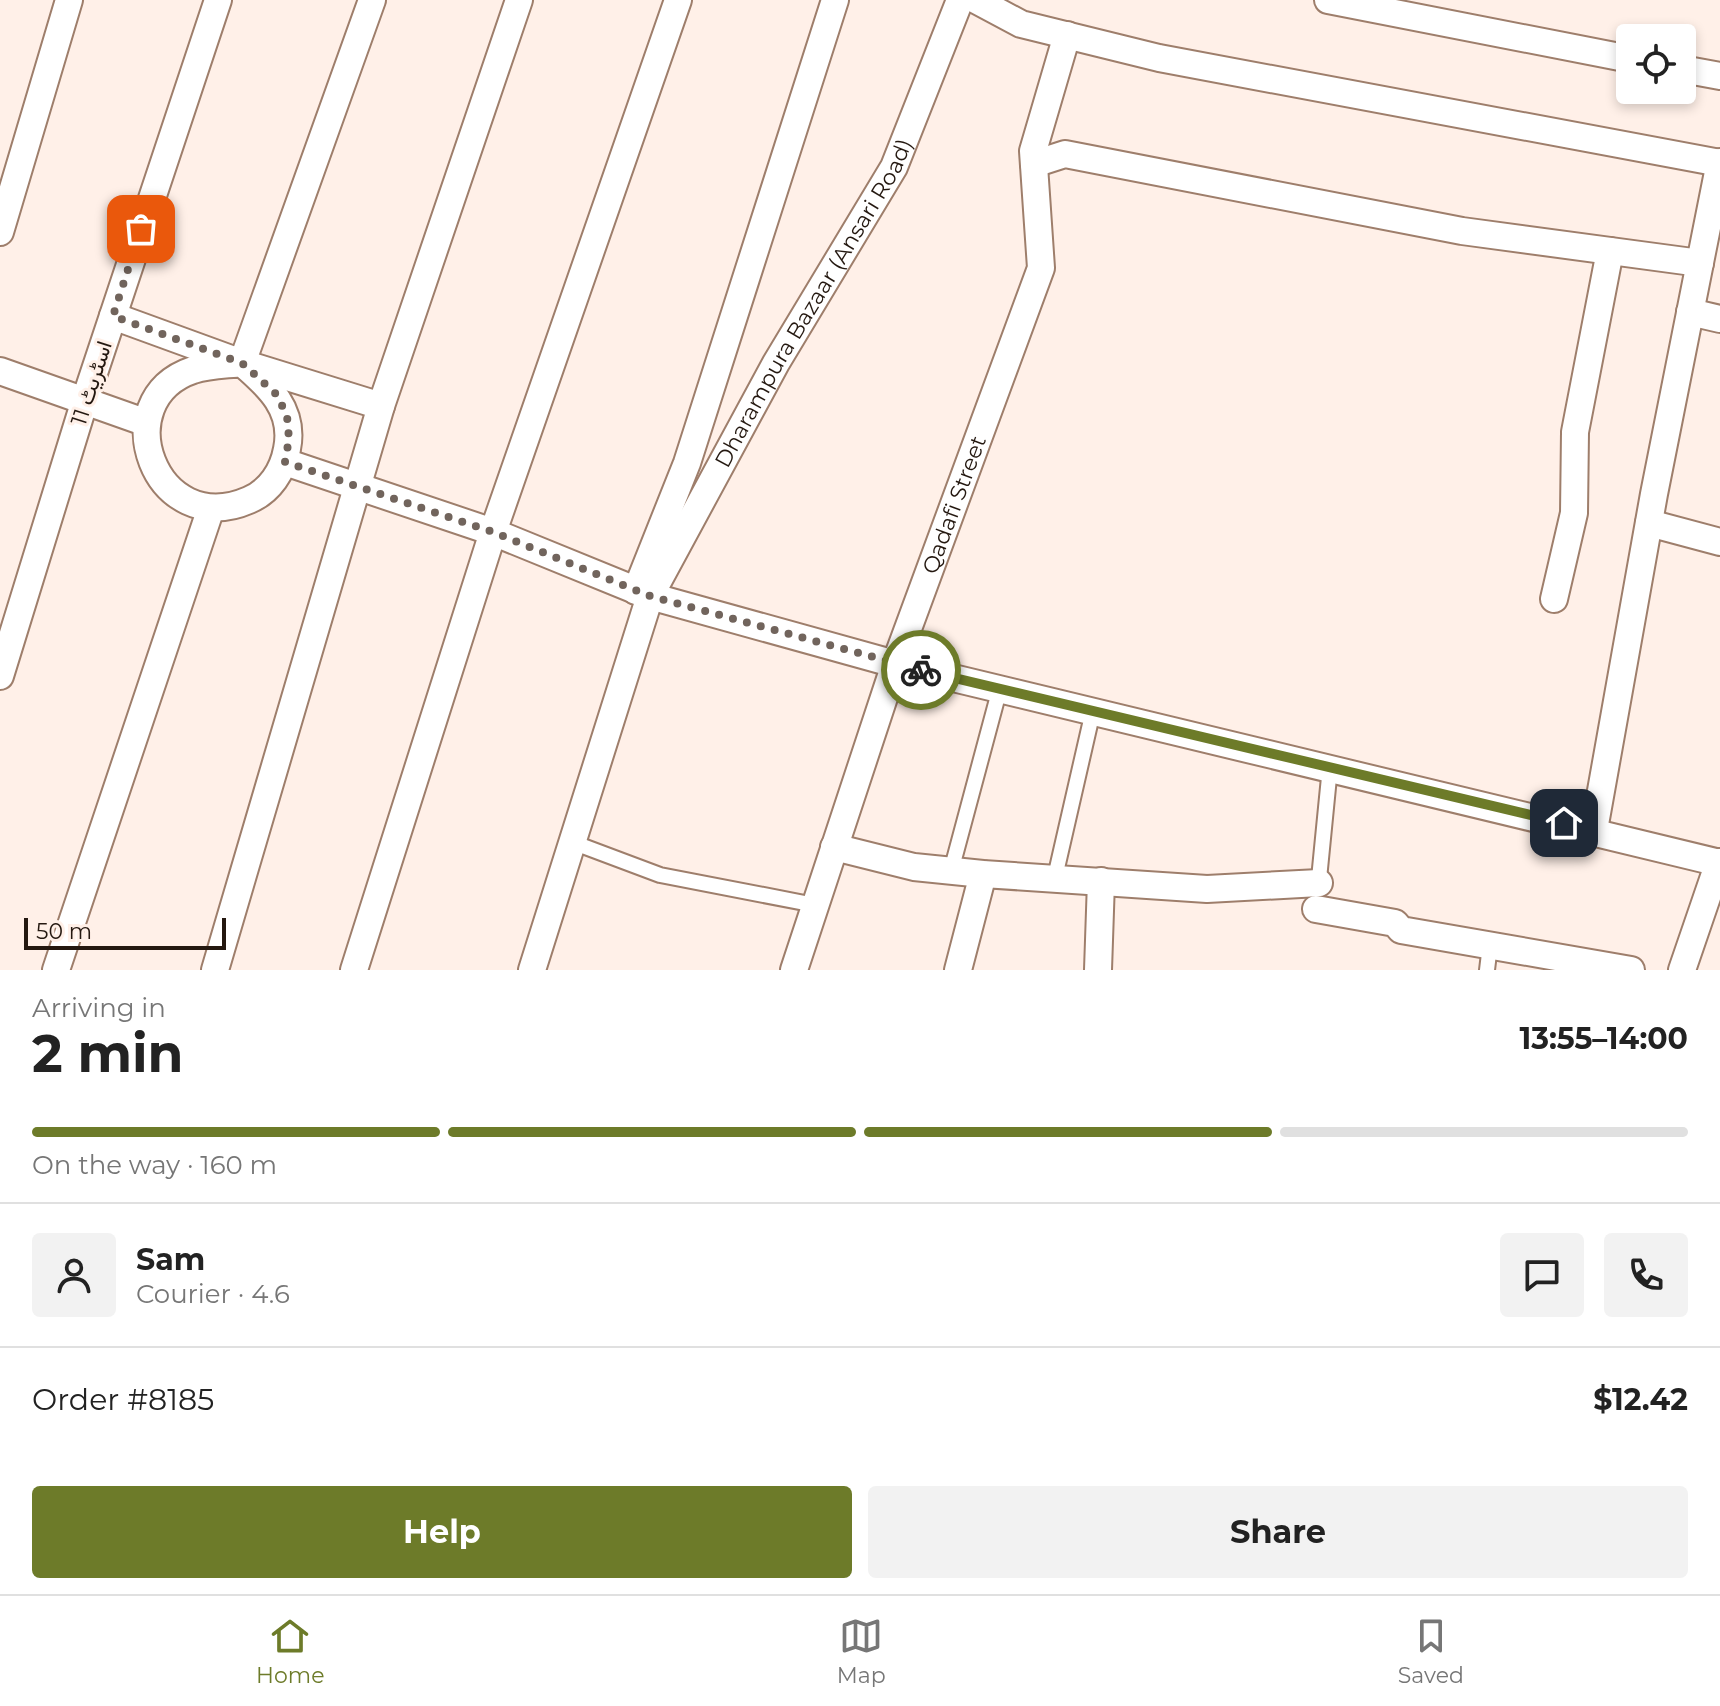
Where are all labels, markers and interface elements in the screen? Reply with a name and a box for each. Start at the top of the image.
map controls [1616,24,1696,104]
button: locate [1616,24,1696,104]
street label: Dharampura Bazaar (Ansari Road) [709,135,918,472]
pin [107,195,175,263]
icon: bag [119,207,163,251]
street label: اسٹریٹ 11 [65,337,118,429]
street label: Qadafi Street [916,432,992,578]
courier [881,630,961,710]
icon: bike [899,648,943,692]
pin [1530,789,1598,857]
icon: home [1542,801,1586,845]
scale bar [24,914,226,950]
text: 50 m [36,918,92,945]
text: Arriving in [32,992,166,1024]
text: 13:55–14:00 [1519,1020,1688,1057]
text: 2 min [32,1022,184,1085]
text: On the way · 160 m [32,1149,277,1181]
button: person [32,1233,116,1317]
button: chat [1500,1233,1584,1317]
button: phone [1604,1233,1688,1317]
text: Sam [136,1241,205,1278]
text: Courier · 4.6 [136,1278,290,1310]
text: Order #8185 [32,1381,214,1418]
text: $12.42 [1593,1381,1688,1418]
button: Help [32,1486,852,1578]
button: Share [868,1486,1688,1578]
tab: Home [256,1614,324,1689]
tab: Map [837,1614,886,1689]
tab: Saved [1398,1614,1464,1689]

